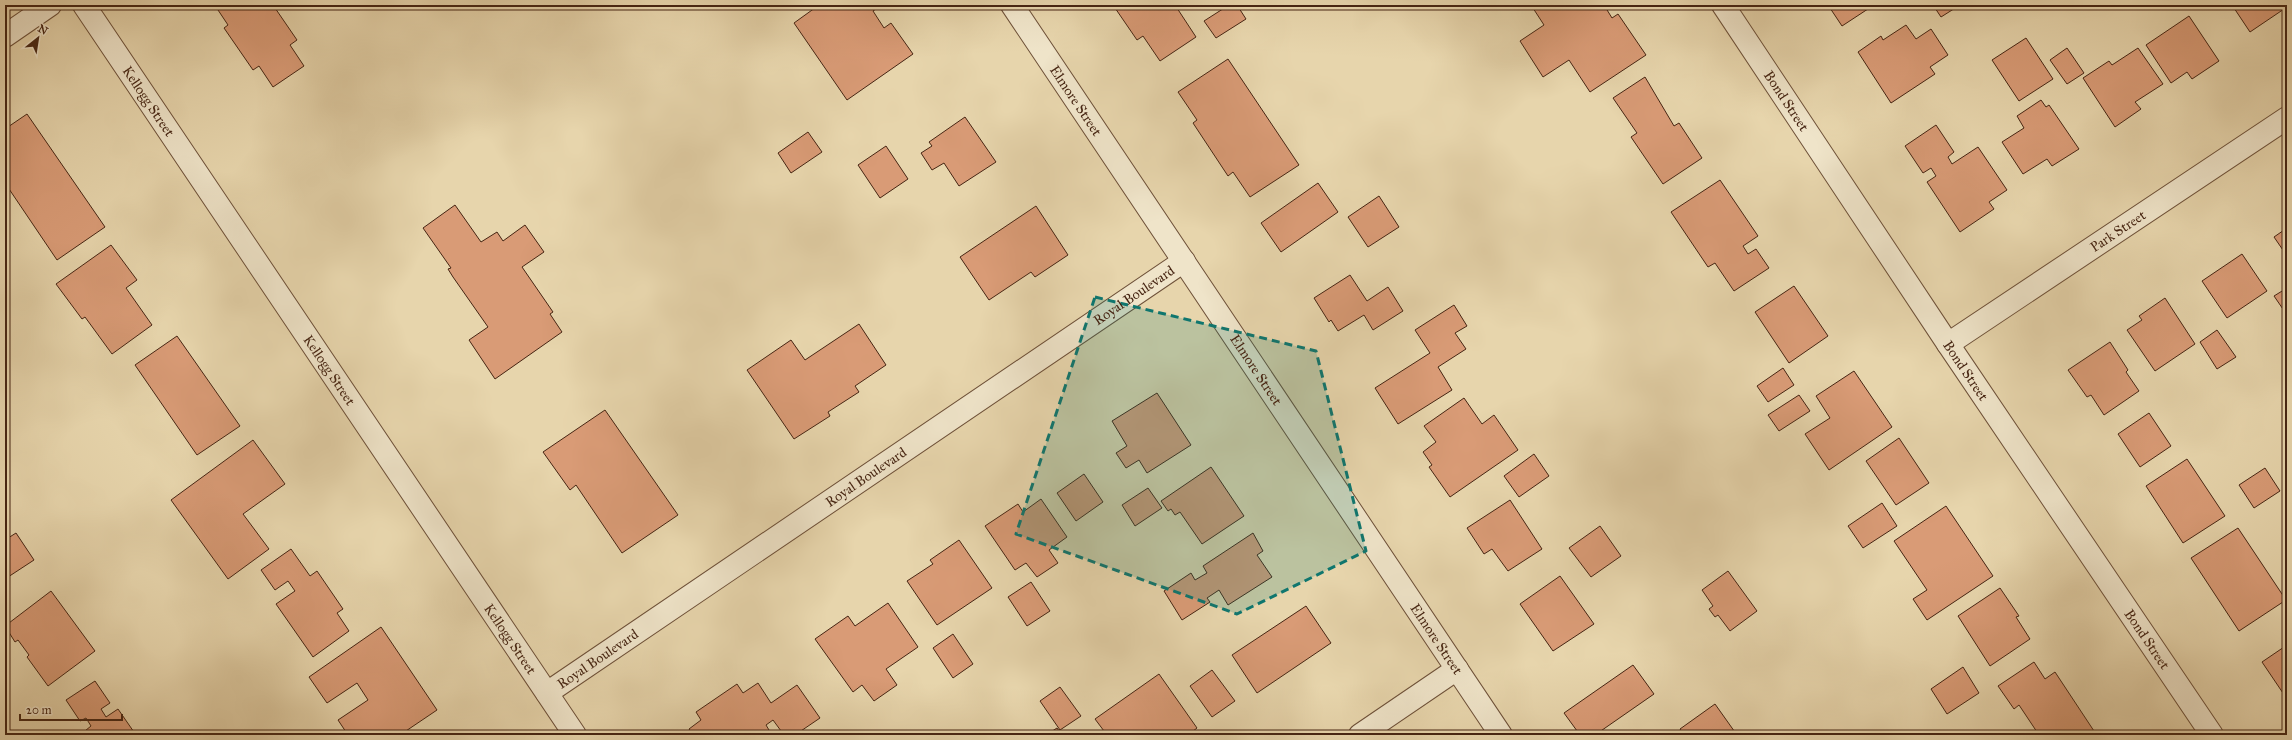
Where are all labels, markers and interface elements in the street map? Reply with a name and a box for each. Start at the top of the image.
north arrow [18,18,58,58]
text: N [35,22,51,38]
street label: Elmore Street [1046,62,1106,139]
street label: Kellogg Street [119,63,178,140]
street label: Bond Street [1760,67,1813,134]
street label: Park Street [2087,206,2149,255]
street label: Royal Boulevard [1090,262,1178,329]
street label: Elmore Street [1227,331,1286,408]
street label: Kellogg Street [300,332,359,409]
street label: Bond Street [1940,337,1992,404]
street label: Royal Boulevard [822,443,909,510]
street label: Kellogg Street [481,600,540,677]
street label: Elmore Street [1407,600,1466,678]
street label: Bond Street [2121,606,2174,672]
street label: Royal Boulevard [554,625,641,692]
scale bar [20,696,122,722]
text: 20 m [26,703,52,717]

